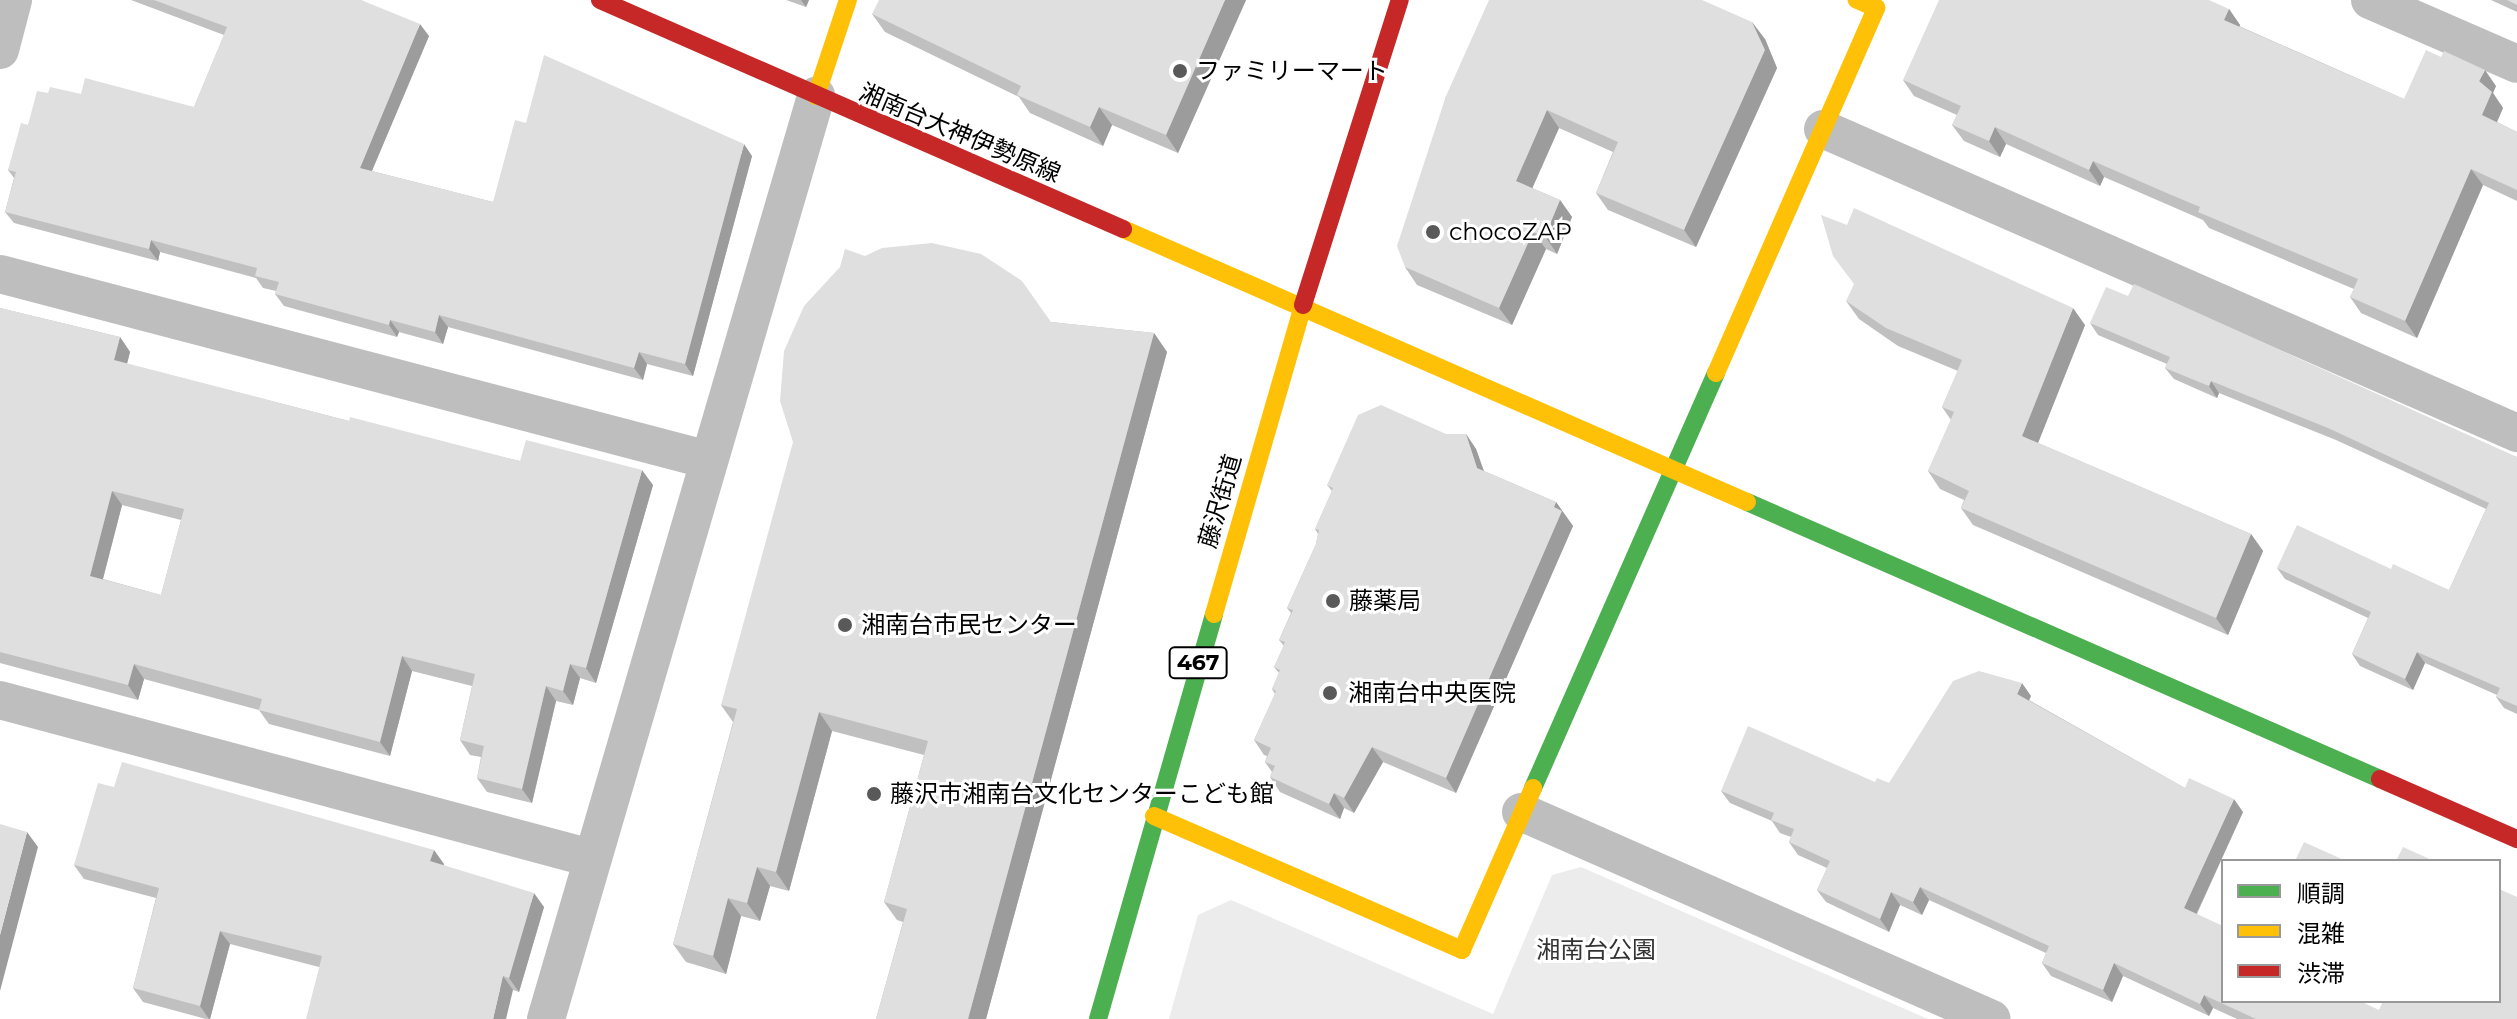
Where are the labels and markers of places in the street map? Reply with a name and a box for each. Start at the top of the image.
place label: ファミリーマート [1196,57,1388,85]
marker: ファミリーマート [1171,62,1189,80]
place label: chocoZAP [1449,218,1572,246]
marker: chocoZAP [1424,223,1442,241]
place label: 藤薬局 [1349,587,1421,615]
marker: 藤薬局 [1324,592,1342,610]
place label: 湘南台市民センター [861,611,1077,639]
marker: 湘南台市民センター [836,616,854,634]
place label: 湘南台中央医院 [1348,679,1516,707]
marker: 湘南台中央医院 [1319,682,1341,704]
place label: 藤沢市湘南台文化センターこども館 [890,780,1274,808]
marker: 藤沢市湘南台文化センターこども館 [865,785,883,803]

